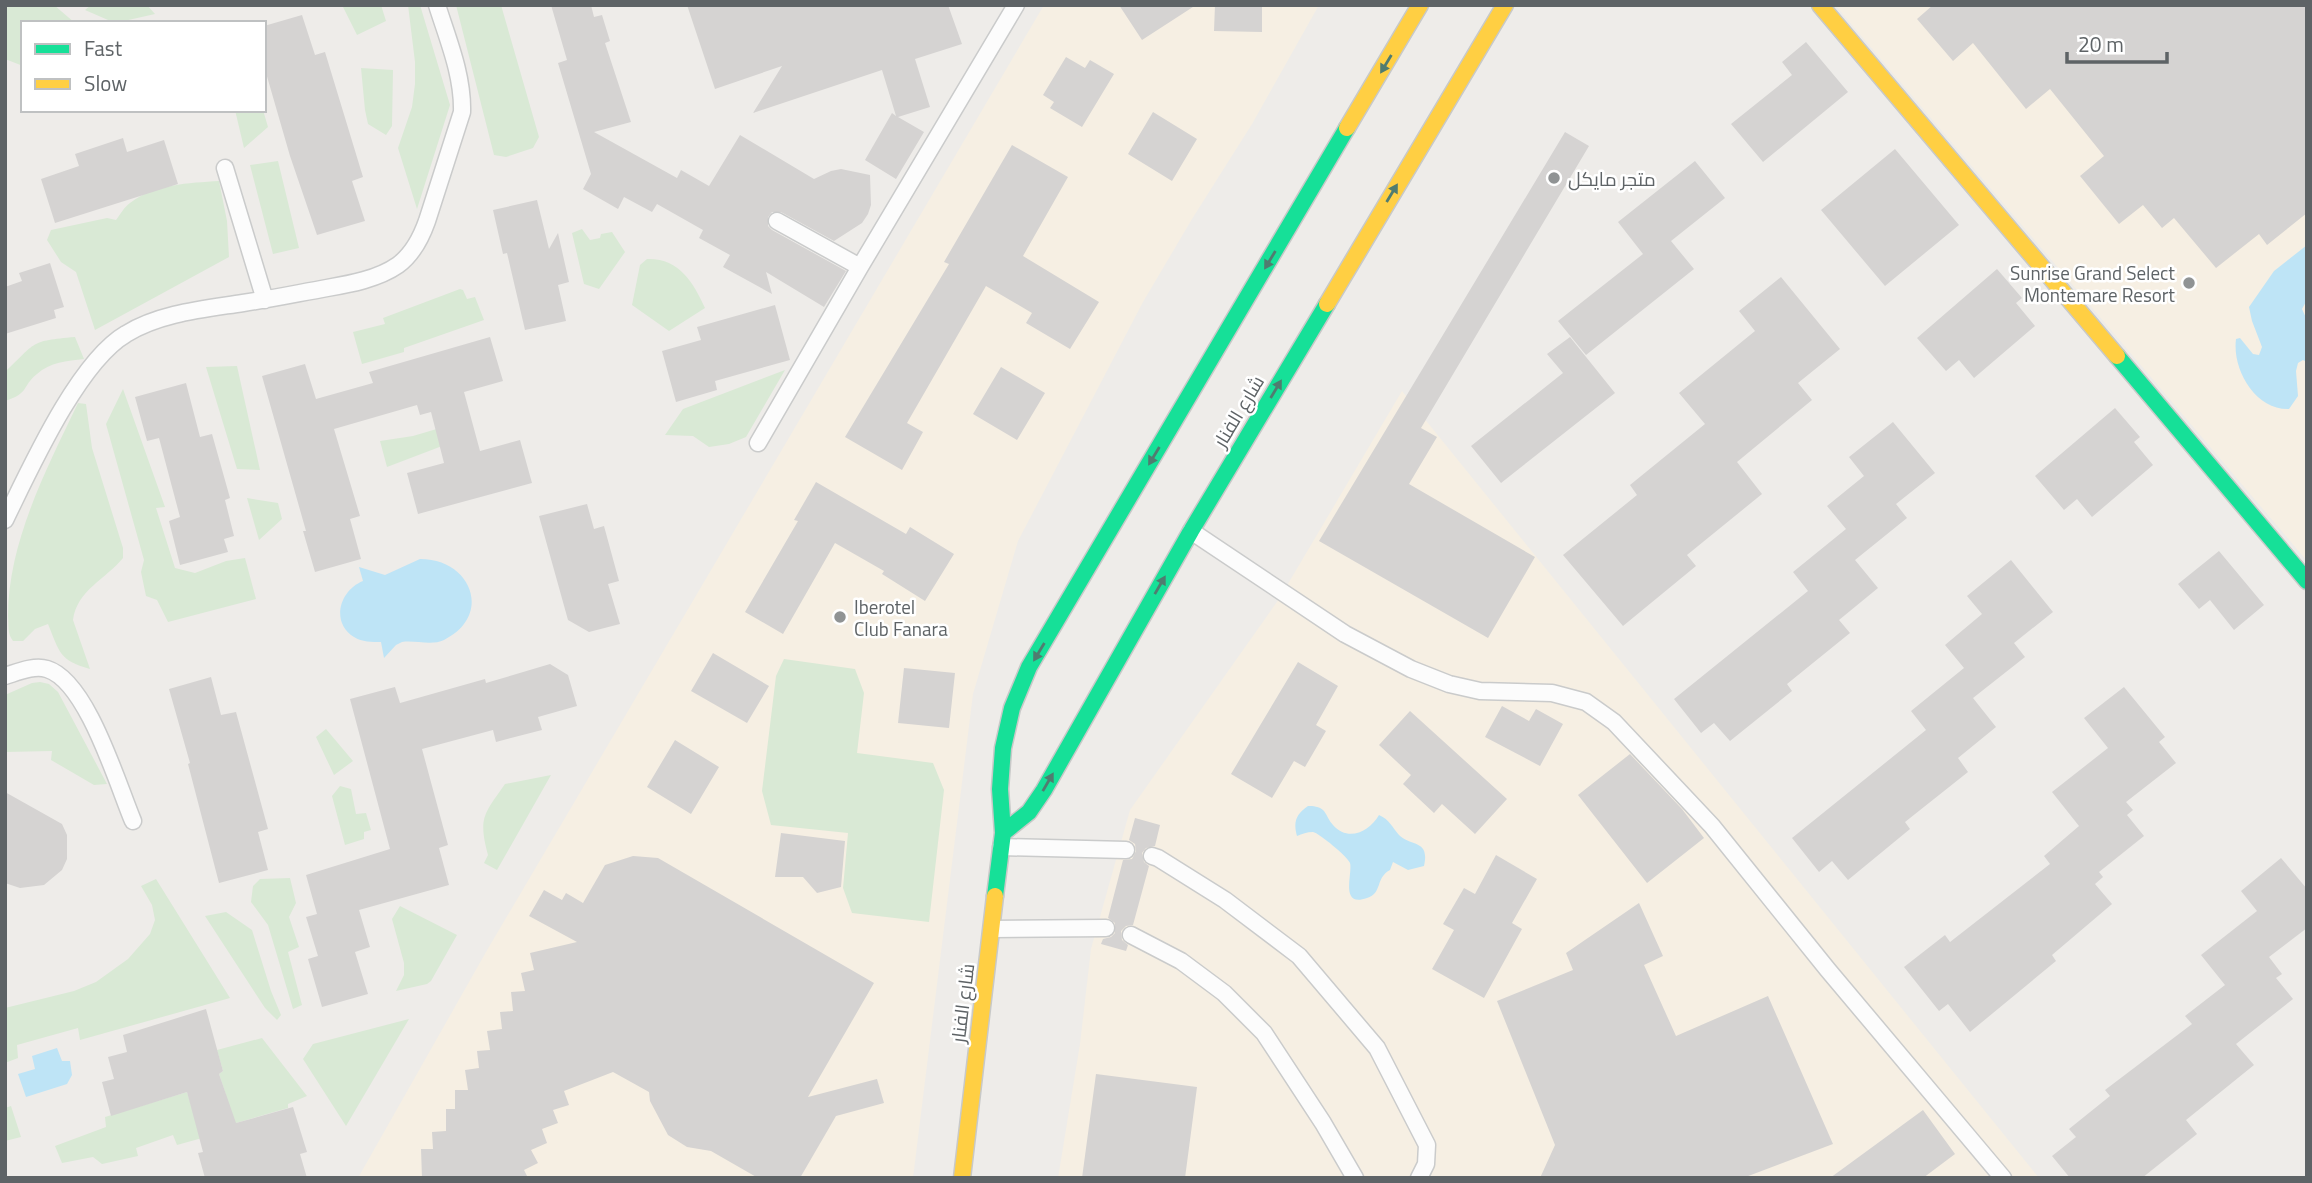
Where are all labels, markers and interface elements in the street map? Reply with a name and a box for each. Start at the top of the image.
legend [21,21,266,112]
scale bar [2067,21,2167,65]
text: 20 m [2078,28,2124,60]
text: Fast [84,32,123,64]
one-way arrow [1380,54,1392,74]
text: Slow [84,67,127,99]
place label: متجر مايكل [1568,164,1656,193]
marker: متجر مايكل [1546,170,1562,186]
one-way arrow [1386,184,1399,203]
one-way arrow [1264,250,1276,269]
place label: Sunrise Grand Select Montemare Resort [2010,258,2175,309]
marker: Sunrise Grand Select Montemare Resort [2181,275,2197,291]
street label: شارع الفنار [1205,369,1271,453]
one-way arrow [1270,379,1282,398]
one-way arrow [1148,446,1161,465]
one-way arrow [1154,575,1166,594]
place label: Iberotel Club Fanara [854,592,948,643]
marker: Iberotel Club Fanara [832,609,848,625]
one-way arrow [1032,642,1045,661]
one-way arrow [1042,773,1054,792]
street label: شارع الفنار [943,962,981,1045]

